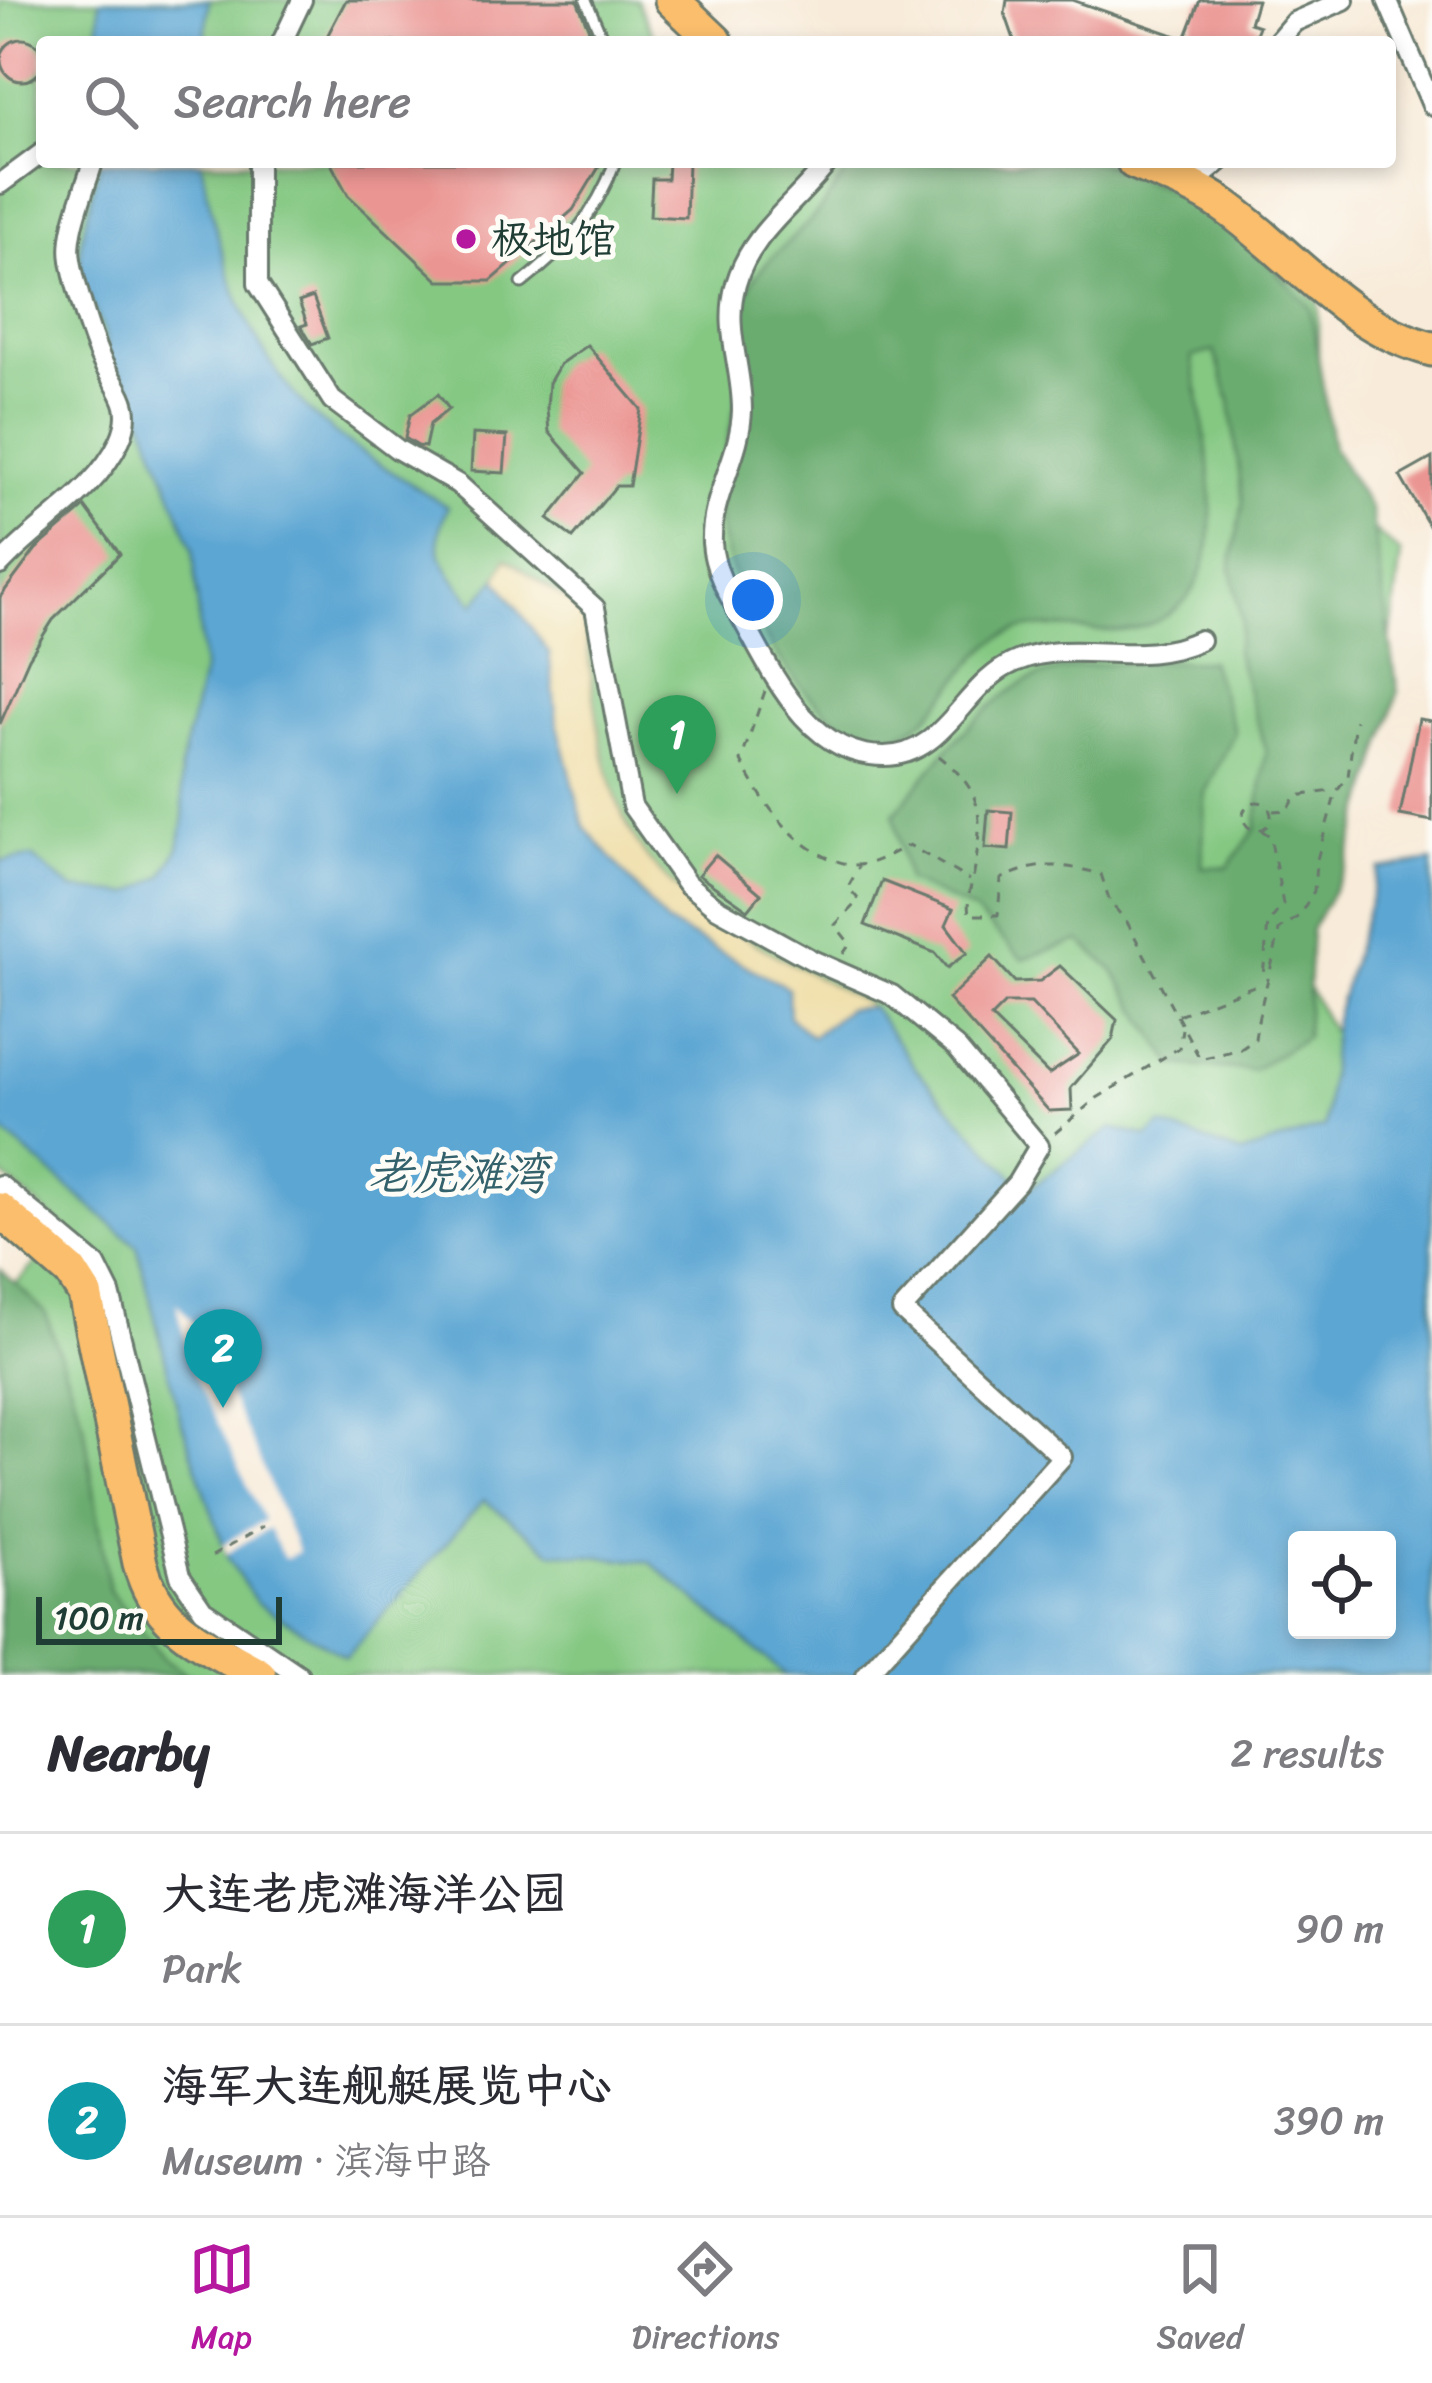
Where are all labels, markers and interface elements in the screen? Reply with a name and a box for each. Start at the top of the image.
search box [36,36,1396,168]
text: Search here [174,62,411,142]
icon: search [78,69,144,135]
place label: 极地馆 [490,202,616,276]
marker: 极地馆 [453,226,479,252]
your location [723,570,783,630]
pin: 1 [638,695,716,794]
water label: 老虎滩湾 [368,1134,553,1214]
pin: 2 [184,1309,262,1408]
map controls [1288,1531,1396,1639]
button: locate [1288,1531,1396,1639]
text: 100 m [54,1589,144,1647]
scale bar [36,1591,282,1644]
text: Nearby [48,1708,209,1798]
text: 2 results [1230,1719,1384,1788]
text: 大连老虎滩海洋公园 [162,1854,567,1934]
text: 1 [79,1894,95,1963]
text: 90 m [1295,1894,1384,1963]
text: Park [162,1934,242,2003]
text: 海军大连舰艇展览中心 [162,2046,612,2126]
text: 2 [76,2086,98,2155]
text: 390 m [1274,2086,1384,2155]
text: Museum · 滨海中路 [162,2126,490,2195]
tab: Map [189,2236,255,2366]
tab: Directions [632,2236,779,2366]
tab: Saved [1156,2236,1243,2366]

